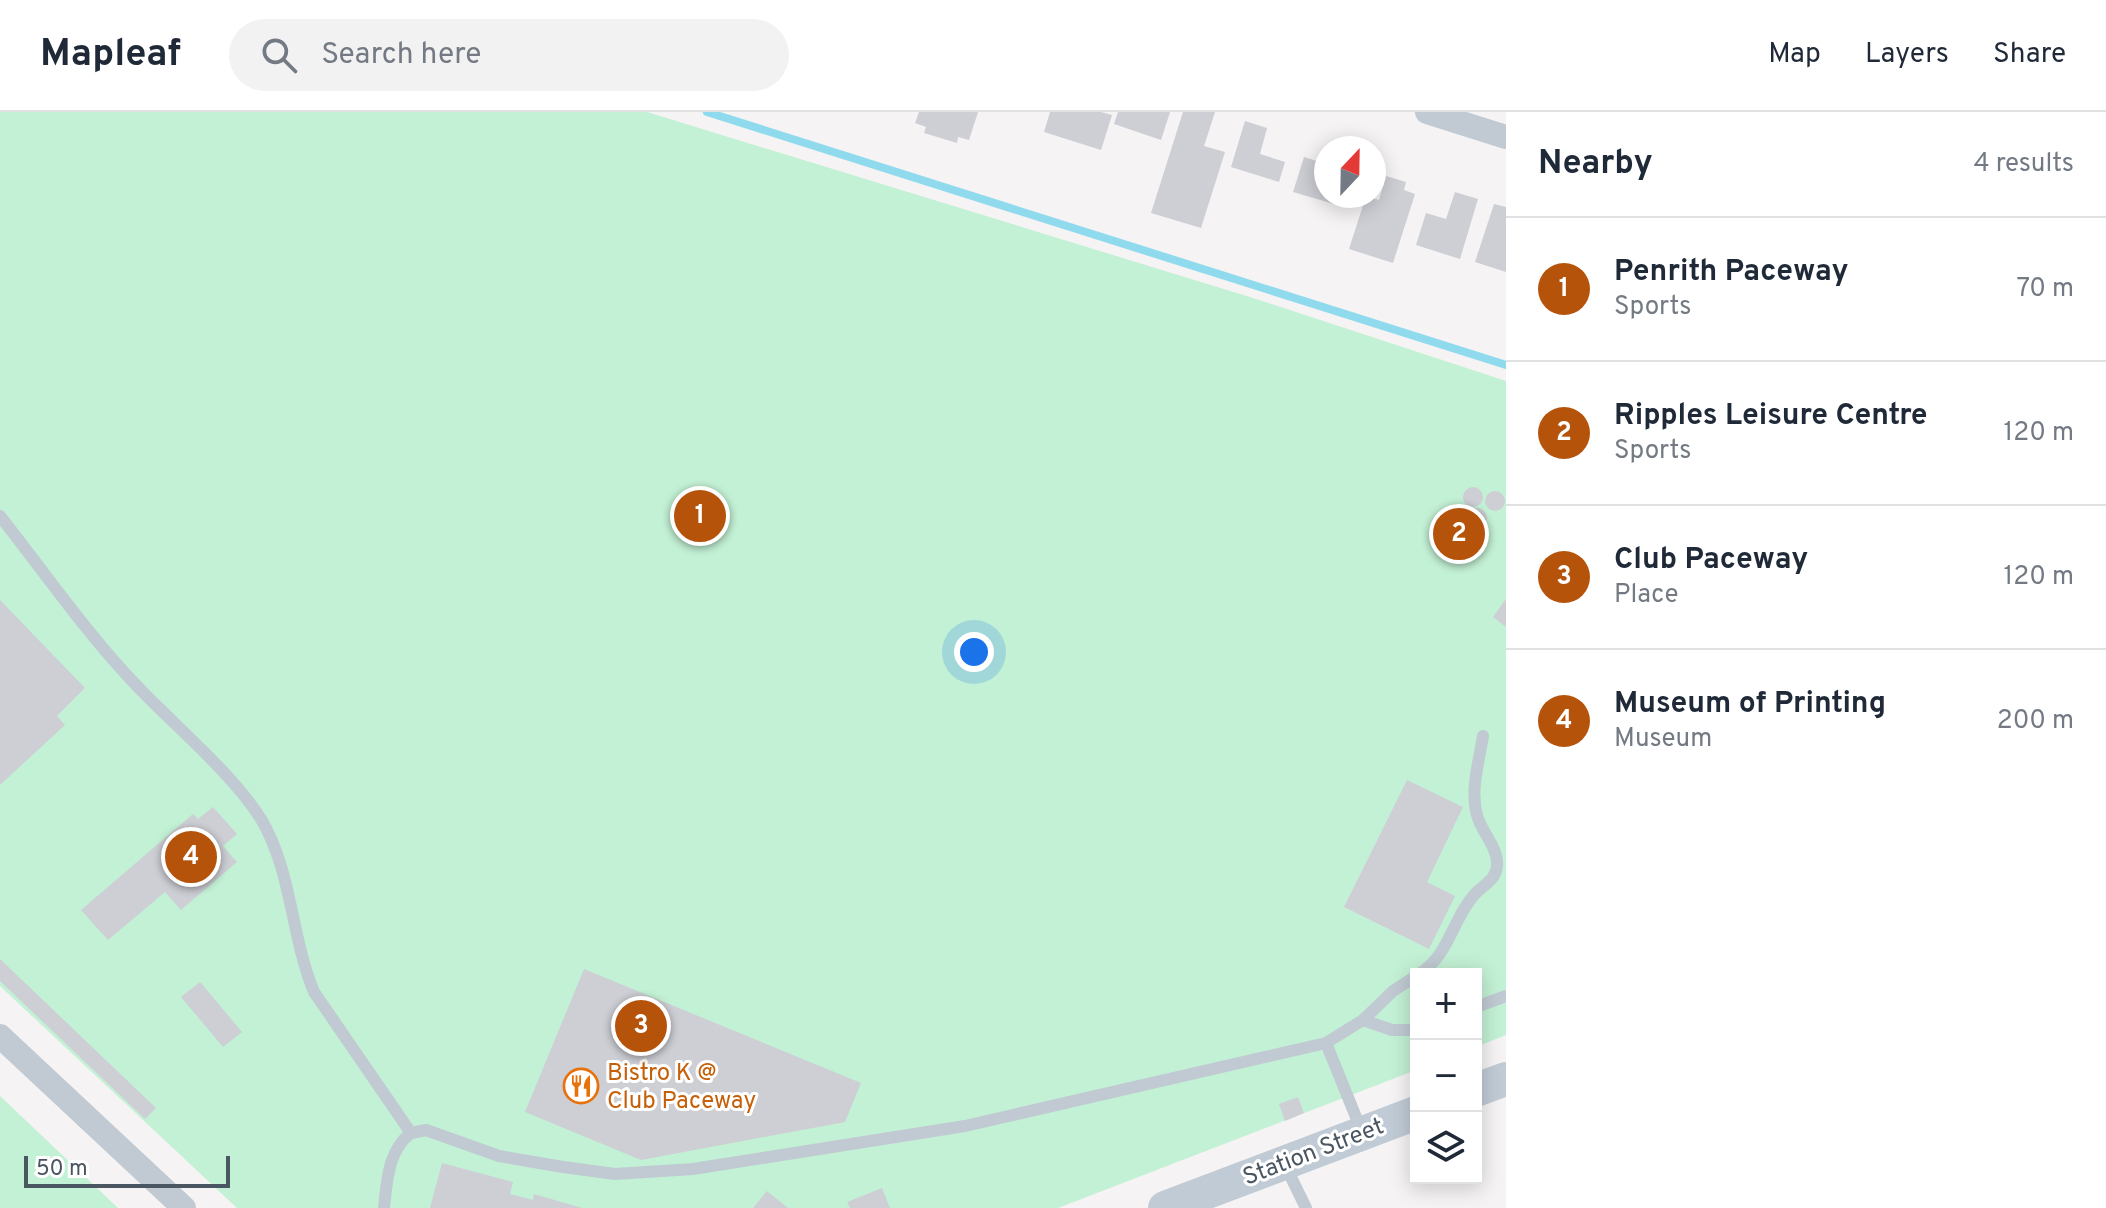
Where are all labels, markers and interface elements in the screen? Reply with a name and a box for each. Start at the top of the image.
search box [229,19,789,91]
text: Mapleaf [40,31,181,80]
icon: search [257,33,301,77]
text: Search here [321,37,481,74]
text: Map [1768,37,1821,73]
text: Layers [1865,37,1949,73]
text: Share [1993,37,2066,73]
north arrow [1314,136,1386,208]
text: Nearby [1538,143,1653,186]
text: 4 results [1973,148,2074,181]
text: Penrith Paceway [1614,254,1849,291]
text: 1 [1559,273,1569,306]
text: 70 m [2016,273,2074,306]
text: Sports [1614,291,1691,324]
text: Ripples Leisure Centre [1614,398,1928,435]
text: 2 [1556,417,1572,450]
text: 120 m [2004,417,2074,450]
text: Sports [1614,435,1691,468]
pin: 1 [674,486,726,546]
pin: 2 [1433,504,1485,564]
text: Club Paceway [1614,542,1808,579]
text: 3 [1556,561,1572,594]
text: 120 m [2004,561,2074,594]
text: Place [1614,579,1678,612]
your location [954,632,994,672]
text: Museum of Printing [1614,686,1886,723]
text: 4 [1556,705,1572,738]
text: 200 m [1997,705,2074,738]
text: Museum [1614,723,1712,756]
pin: 4 [165,827,217,887]
map controls [1410,968,1482,1184]
button: + [1410,968,1482,1040]
pin: 3 [615,996,667,1056]
button: − [1410,1040,1482,1112]
place label: Bistro K @ Club Paceway [607,1059,756,1117]
restaurant icon: Bistro K @ Club Paceway [562,1067,600,1105]
street label: Station Street [1239,1112,1388,1193]
button: layers [1410,1112,1482,1184]
scale bar [24,1152,230,1188]
text: 50 m [36,1156,88,1183]

